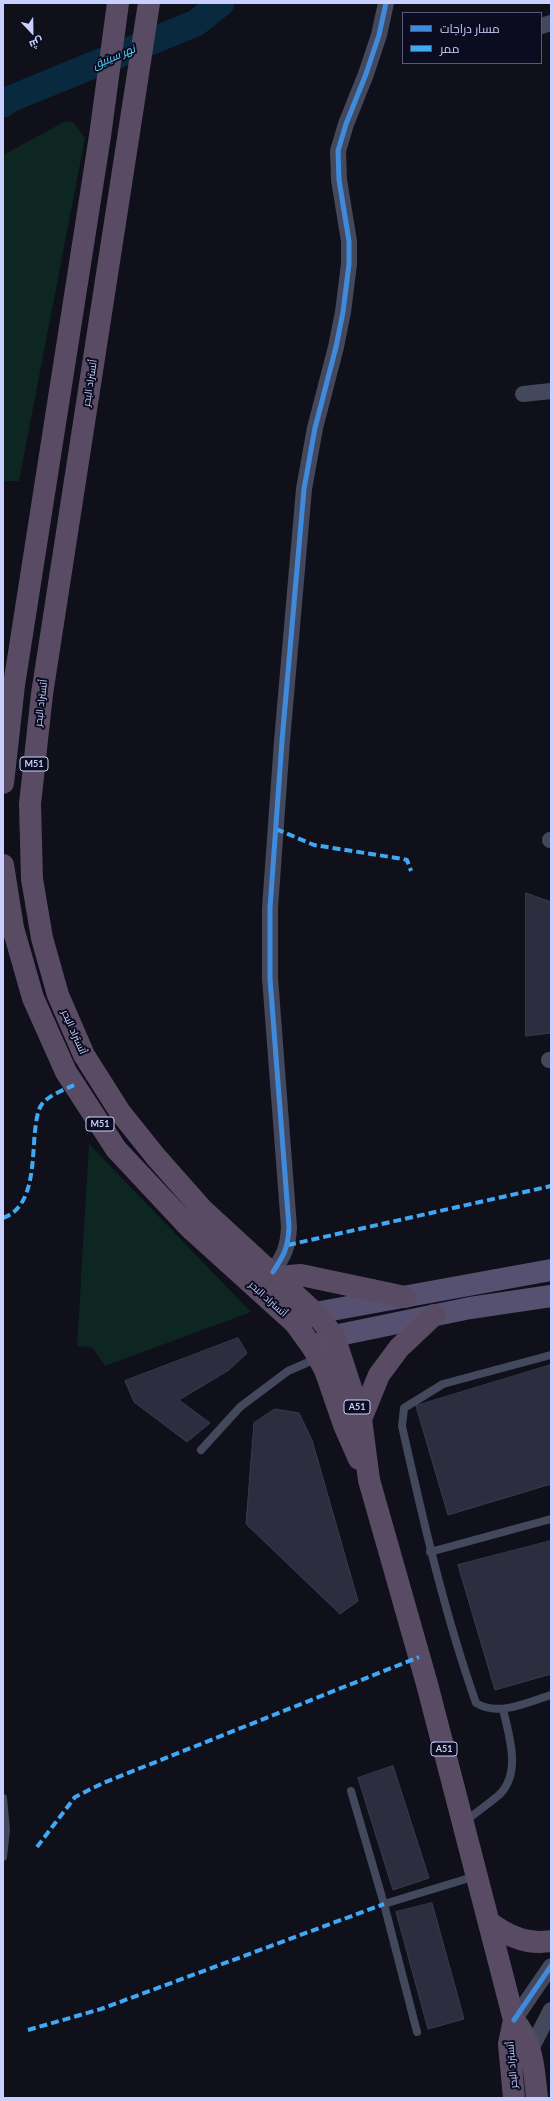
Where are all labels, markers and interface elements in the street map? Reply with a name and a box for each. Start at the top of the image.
north arrow [12,12,52,52]
legend [402,12,542,64]
text: مسار دراجات [440,21,500,36]
text: ش [28,35,46,52]
text: ممر [440,41,459,56]
water label: نهر سينيق [91,42,137,72]
street label: أتستراد البحر [80,359,100,407]
street label: أتستراد البحر [32,679,50,727]
road number: M51 [20,757,48,771]
street label: أتستراد البحر [59,1008,89,1056]
road number: M51 [86,1117,114,1131]
street label: أتستراد البحر [246,1279,290,1319]
road number: A51 [344,1400,370,1414]
road number: A51 [431,1742,457,1756]
street label: أتستراد البحر [504,2041,520,2089]

